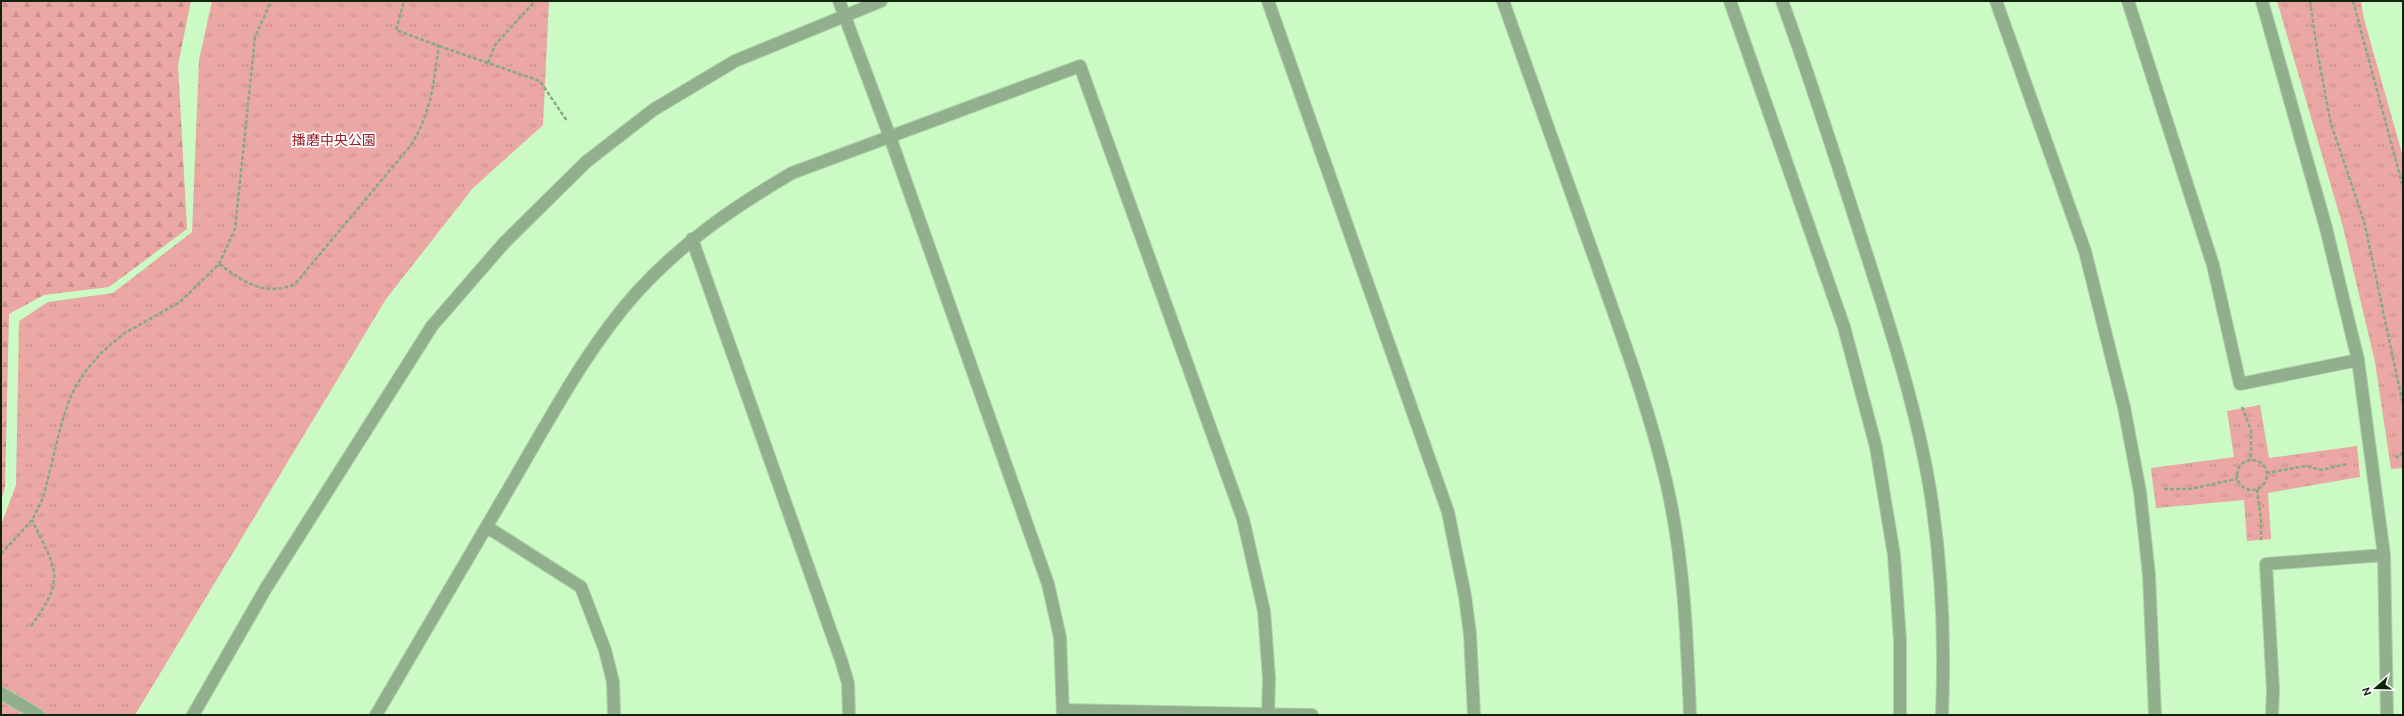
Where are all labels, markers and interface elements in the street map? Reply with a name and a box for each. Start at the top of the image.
park label: 播磨中央公園 [292,132,376,148]
north arrow [2356,668,2396,708]
text: N [2360,686,2374,697]

